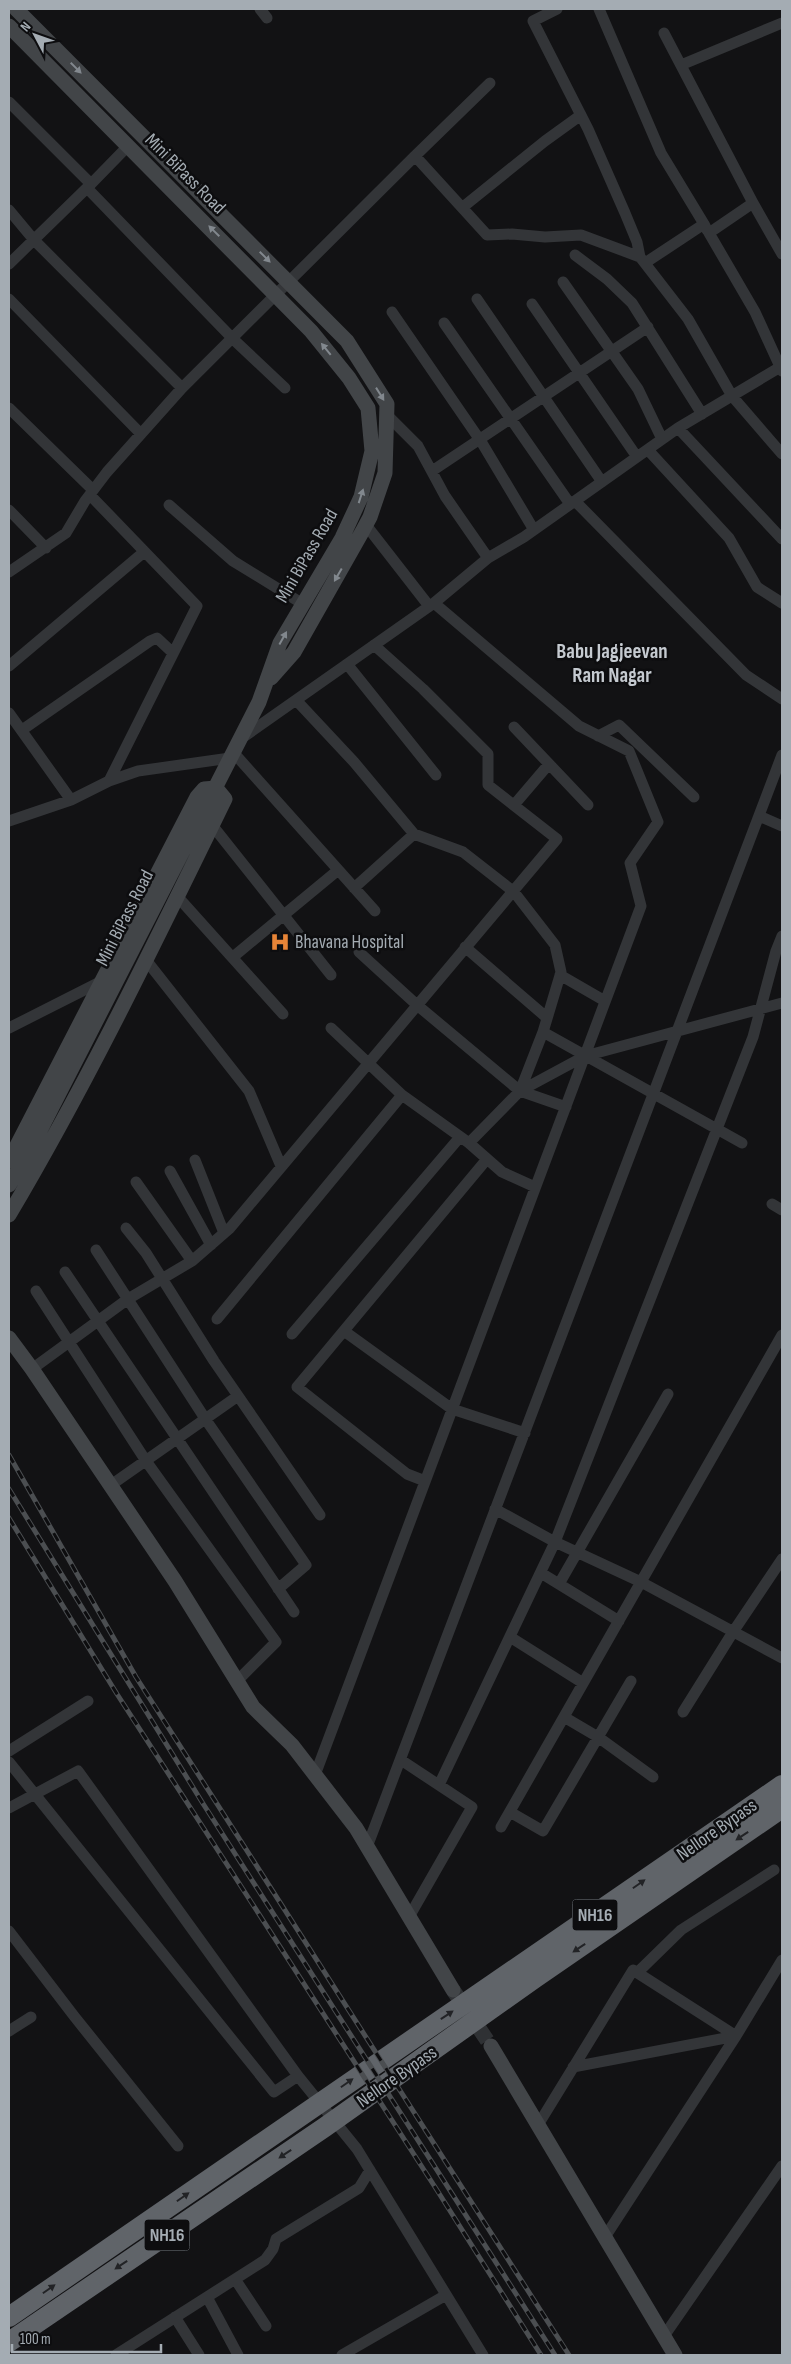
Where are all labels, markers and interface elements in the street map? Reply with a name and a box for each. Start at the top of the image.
north arrow [10,10,60,60]
text: N [17,18,34,35]
one-way arrow [70,62,82,74]
street label: Mini BiPass Road [140,129,230,219]
one-way arrow [208,226,220,238]
one-way arrow [259,251,271,263]
one-way arrow [320,343,331,356]
one-way arrow [376,387,385,401]
one-way arrow [357,488,365,503]
street label: Mini BiPass Road [271,505,343,607]
one-way arrow [333,568,342,581]
one-way arrow [279,631,287,646]
district label: Babu Jagjeevan Ram Nagar [556,639,668,688]
street label: Mini BiPass Road [91,866,159,970]
hospital icon: Bhavana Hospital [269,931,291,953]
place label: Bhavana Hospital [295,931,404,954]
street label: Nellore Bypass [673,1794,762,1866]
one-way arrow [735,1831,749,1841]
one-way arrow [632,1879,646,1889]
road number: NH16 [572,1900,618,1930]
one-way arrow [572,1943,586,1953]
one-way arrow [440,2010,453,2020]
street label: Nellore Bypass [353,2041,442,2113]
one-way arrow [340,2078,354,2088]
one-way arrow [278,2150,292,2159]
one-way arrow [176,2192,189,2202]
road number: NH16 [144,2220,190,2250]
one-way arrow [115,2260,128,2270]
one-way arrow [42,2284,56,2294]
scale bar [12,2322,161,2354]
text: 100 m [20,2330,51,2349]

